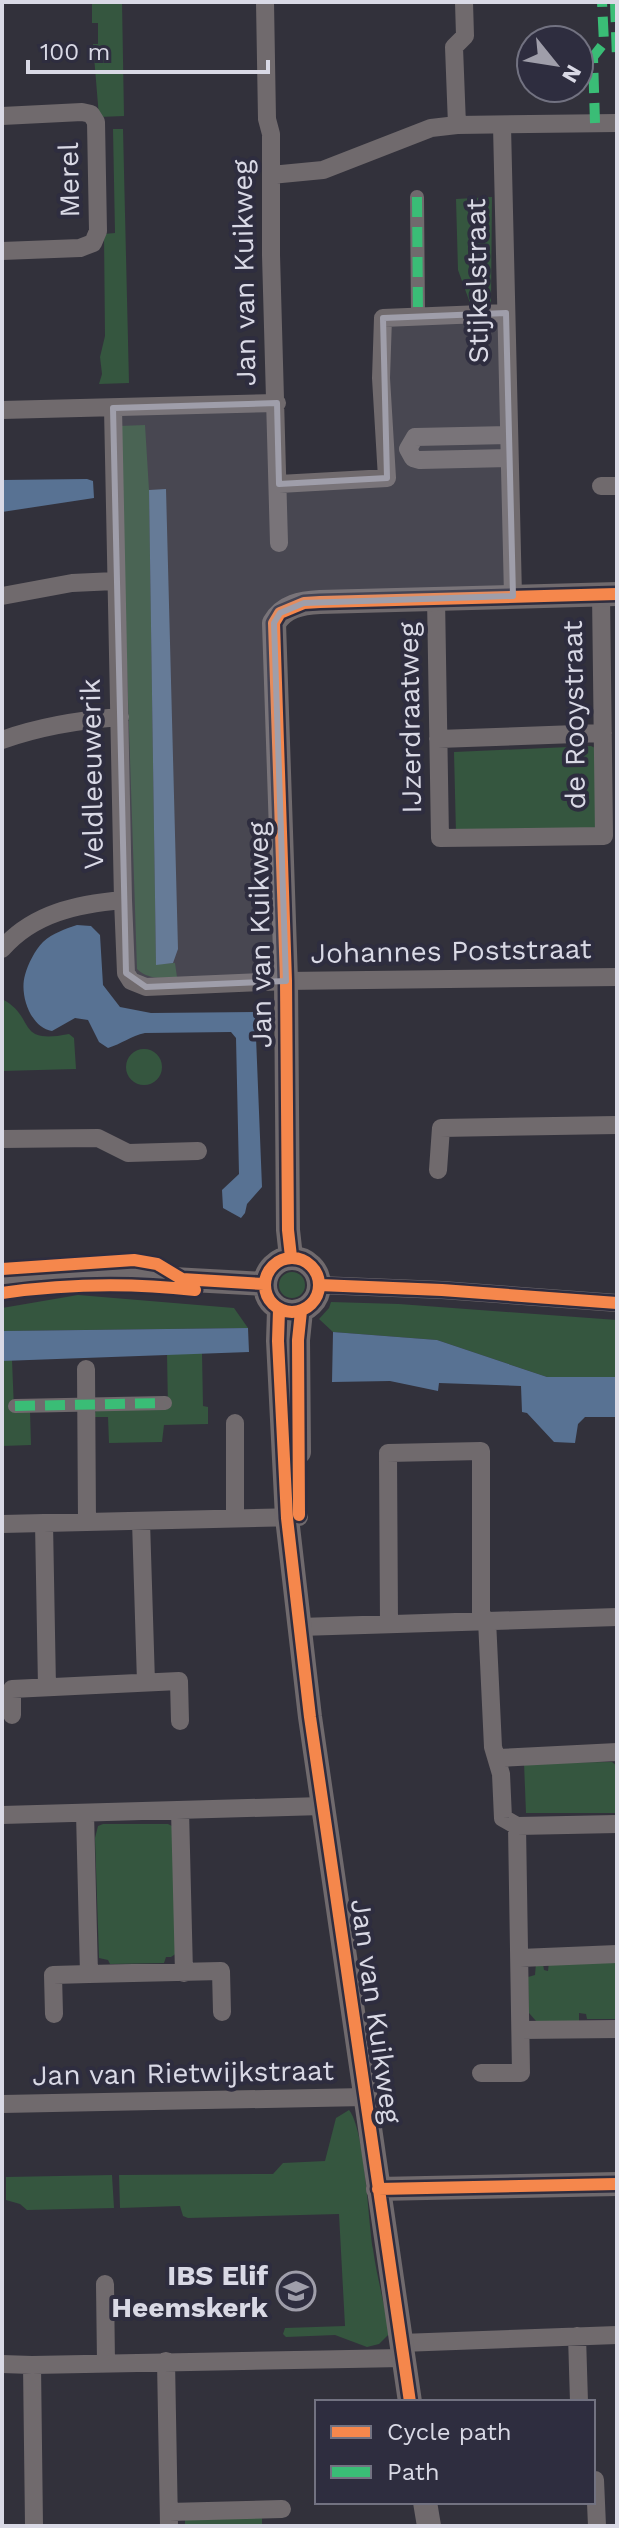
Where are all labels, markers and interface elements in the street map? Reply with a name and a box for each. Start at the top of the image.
scale bar [28,24,268,74]
north arrow [515,24,595,104]
text: 100 m [40,38,110,66]
text: N [557,60,587,87]
street label: Merel [52,142,86,218]
street label: Jan van Kuikweg [226,159,262,387]
street label: Stijkelstraat [459,198,495,364]
street label: de Rooystraat [556,620,592,810]
street label: IJzerdraatweg [392,622,428,814]
street label: Veldleeuwerik [74,678,110,870]
street label: Jan van Kuikweg [242,821,278,1049]
street label: Johannes Poststraat [310,932,592,970]
street label: Jan van Kuikweg [344,1897,408,2126]
street label: Jan van Rietwijkstraat [32,2054,335,2092]
place label: IBS Elif Heemskerk [111,2259,269,2324]
school or university icon: IBS Elif Heemskerk [275,2270,317,2312]
legend [315,2400,595,2504]
text: Cycle path [387,2418,512,2446]
text: Path [387,2458,440,2486]

